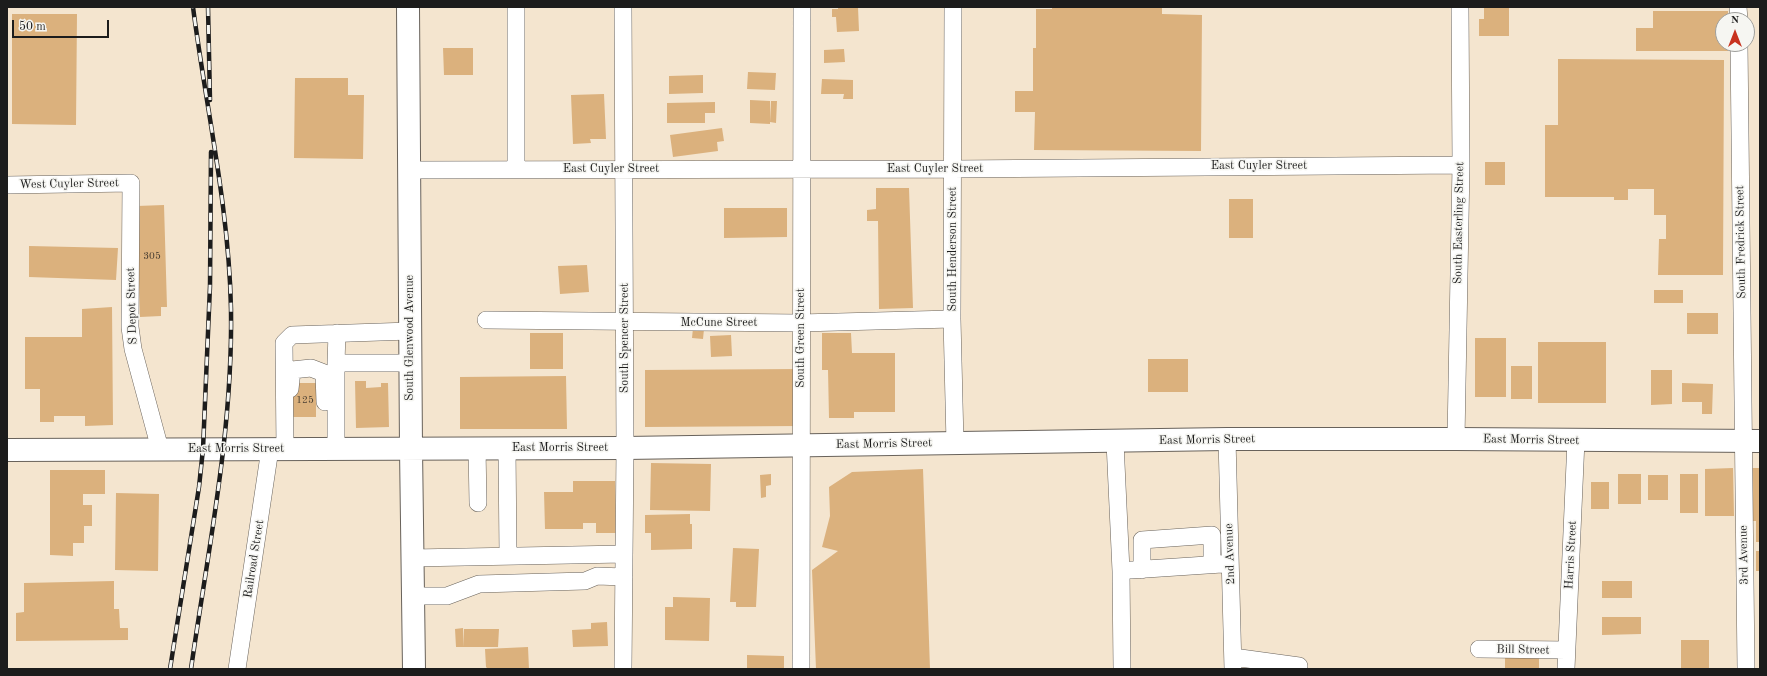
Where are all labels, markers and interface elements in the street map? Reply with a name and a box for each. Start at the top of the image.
scale bar [14,12,111,38]
north arrow [1715,12,1755,52]
text: N [1731,15,1739,26]
text: 50 m [19,21,46,33]
street label: East Cuyler Street [1211,159,1307,173]
street label: East Cuyler Street [563,162,659,176]
street label: East Cuyler Street [887,162,983,176]
street label: South Easterling Street [1451,162,1467,284]
street label: West Cuyler Street [19,176,119,192]
street label: South Fredrick Street [1733,185,1749,299]
street label: South Henderson Street [946,187,960,311]
house number: 305 [143,250,161,262]
street label: S Depot Street [123,267,141,345]
street label: South Glenwood Avenue [403,275,417,401]
street label: South Spencer Street [618,283,632,393]
street label: South Green Street [794,288,808,388]
street label: McCune Street [681,316,757,330]
house number: 125 [296,394,314,406]
street label: East Morris Street [1159,432,1255,448]
street label: East Morris Street [1483,432,1579,448]
street label: East Morris Street [836,436,932,452]
street label: East Morris Street [512,441,608,455]
street label: East Morris Street [188,442,284,456]
street label: Railroad Street [241,519,267,599]
street label: Harris Street [1562,520,1580,590]
street label: 2nd Avenue [1222,523,1238,585]
street label: 3rd Avenue [1736,525,1752,585]
street label: Bill Street [1496,642,1550,658]

